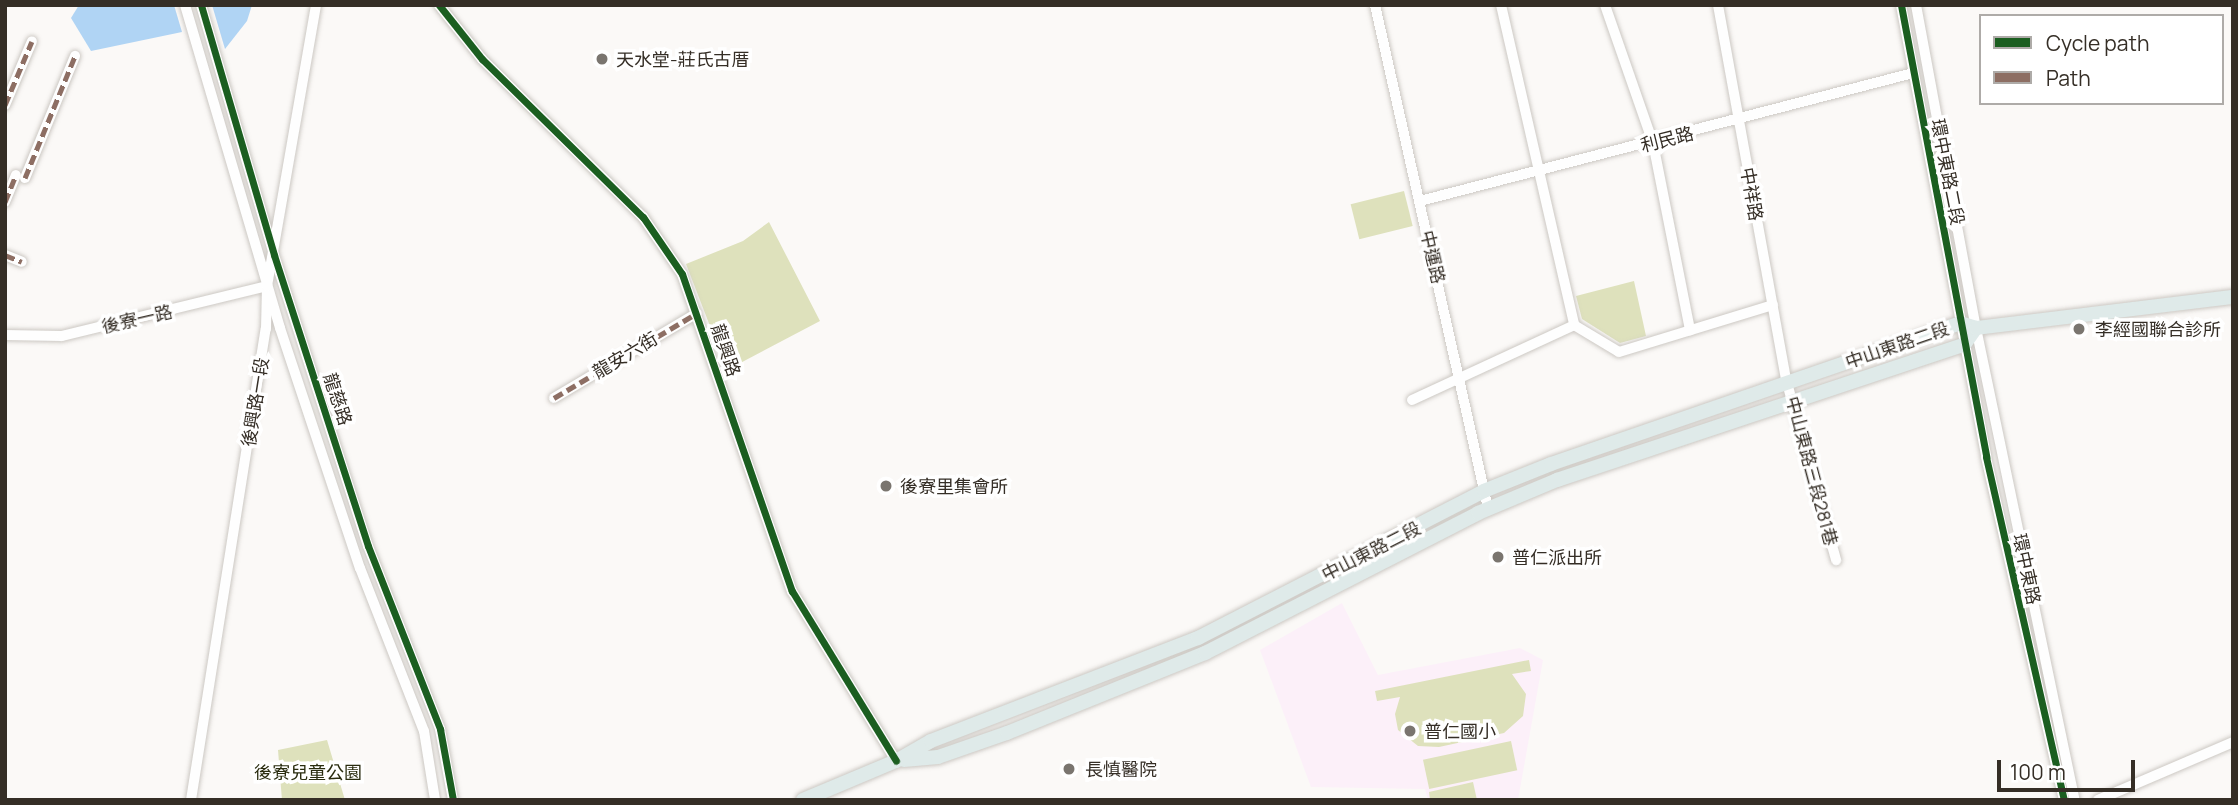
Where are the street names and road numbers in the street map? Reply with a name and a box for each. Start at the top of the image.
street label: 環中東路二段 [1927,117,1969,227]
street label: 利民路 [1638,122,1696,156]
street label: 中祥路 [1737,166,1767,222]
street label: 中運路 [1416,228,1450,286]
street label: 後寮一路 [99,300,175,338]
street label: 中山東路二段 [1842,317,1952,373]
street label: 龍興路 [707,321,745,379]
street label: 龍安六街 [589,327,661,383]
street label: 後興路一段 [237,356,273,448]
street label: 龍慈路 [319,370,357,428]
street label: 中山東路三段281巷 [1782,394,1842,548]
street label: 中山東路二段 [1318,517,1424,585]
street label: 環中東路 [2009,532,2045,606]

